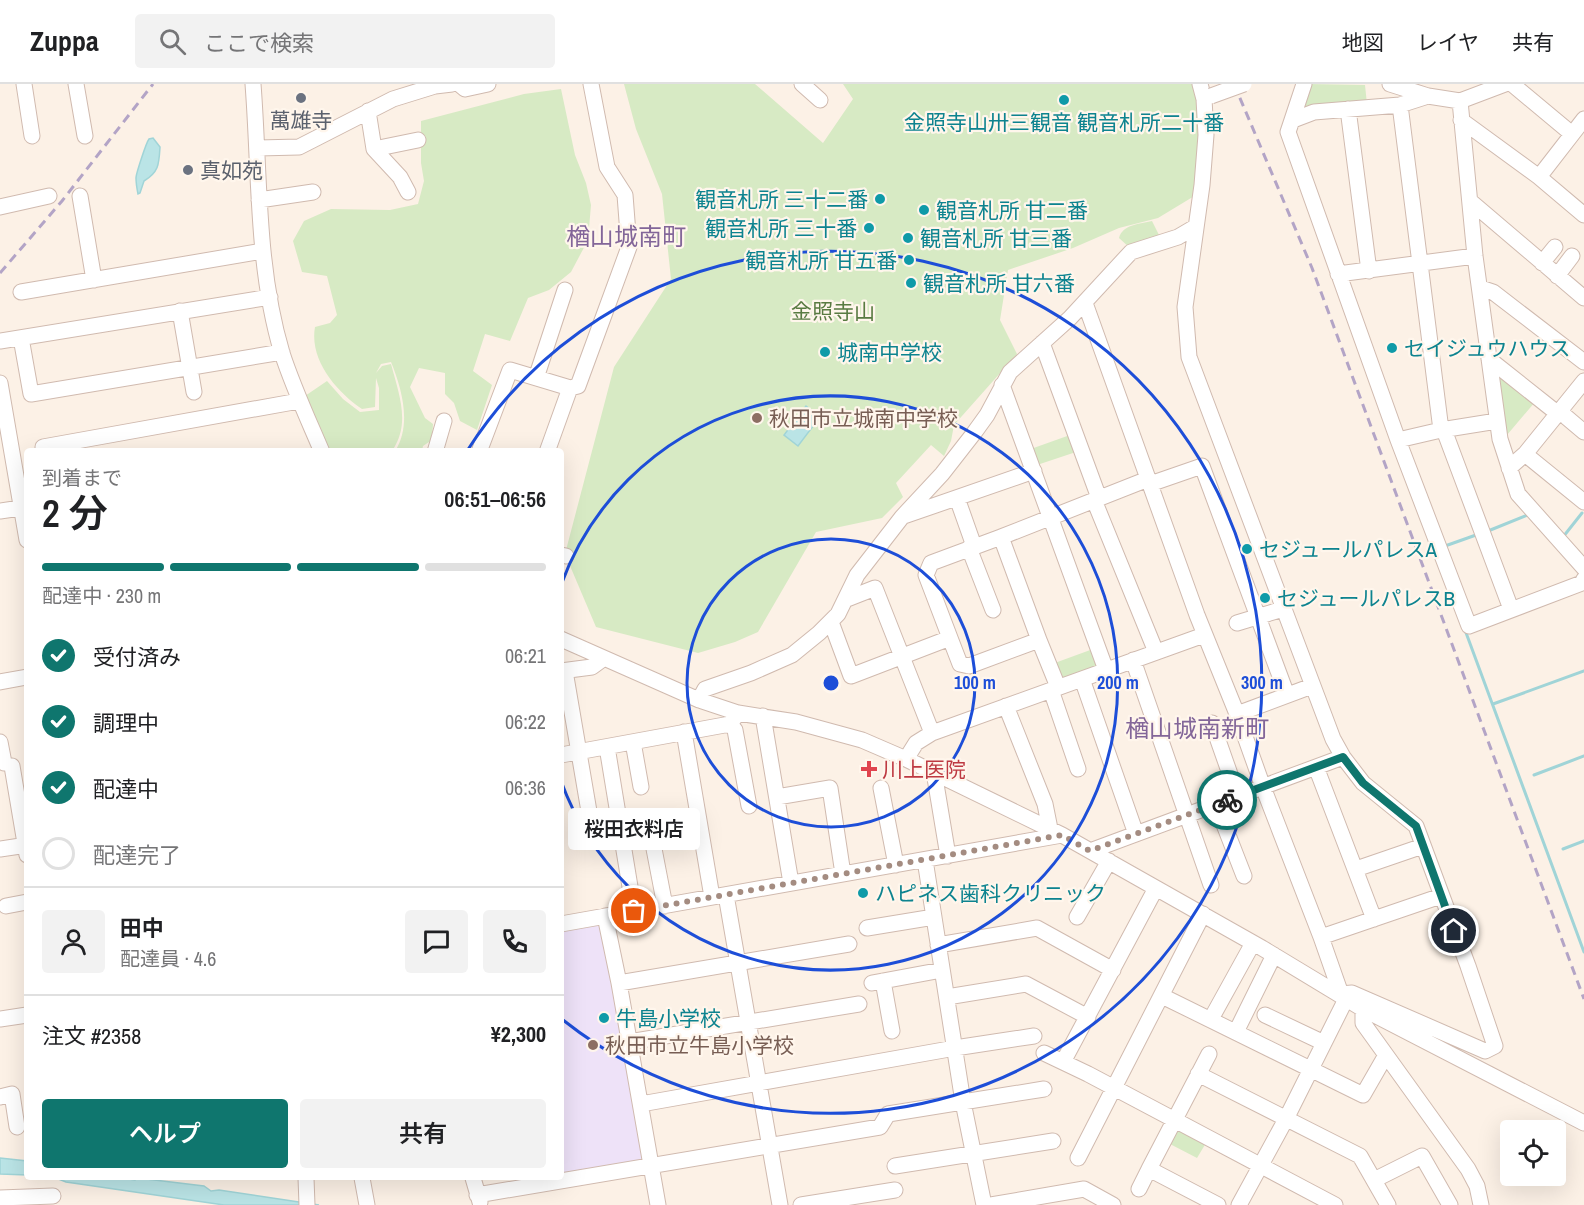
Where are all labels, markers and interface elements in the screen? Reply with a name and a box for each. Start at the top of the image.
search box [135,14,555,68]
text: Zuppa [30,22,99,60]
icon: search [156,25,189,58]
text: ここで検索 [204,28,314,58]
text: 地図 [1342,28,1384,57]
text: レイヤ [1417,28,1479,57]
text: 共有 [1512,28,1554,57]
marker: 萬雄寺 [294,91,308,105]
marker: 金照寺山卅三観音 観音札所二十番 [1057,93,1071,107]
place label: 萬雄寺 [270,106,333,135]
place label: 金照寺山卅三観音 観音札所二十番 [904,108,1224,137]
place label: 真如苑 [200,156,263,185]
marker: 真如苑 [181,163,195,177]
place label: 観音札所 三十二番 [695,185,868,214]
marker: 観音札所 三十二番 [873,192,887,206]
place label: 観音札所 甘二番 [936,196,1088,225]
marker: 観音札所 甘二番 [917,203,931,217]
place label: 観音札所 三十番 [705,214,857,243]
district label: 楢山城南町 [566,220,686,252]
marker: 観音札所 三十番 [862,221,876,235]
place label: 観音札所 甘三番 [920,224,1072,253]
marker: 観音札所 甘三番 [901,231,915,245]
place label: 観音札所 甘五番 [745,246,897,275]
marker: 観音札所 甘五番 [902,253,916,267]
place label: 観音札所 甘六番 [923,269,1075,298]
marker: 観音札所 甘六番 [904,276,918,290]
park label: 金照寺山 [791,297,875,326]
place label: セイジュウハウス [1404,334,1571,363]
place label: 城南中学校 [837,338,942,367]
marker: セイジュウハウス [1385,341,1399,355]
marker: 城南中学校 [818,345,832,359]
place label: 秋田市立城南中学校 [769,404,958,433]
marker: 秋田市立城南中学校 [750,411,764,425]
text: 到着まで [42,464,122,491]
text: 06:51–06:56 [444,484,546,514]
text: 2 分 [42,487,108,539]
place label: セジュールパレスA [1259,535,1438,564]
marker: セジュールパレスA [1240,542,1254,556]
text: 配達中 · 230 m [42,582,161,609]
place label: セジュールパレスB [1277,584,1455,613]
marker: セジュールパレスB [1258,591,1272,605]
icon: check [42,639,75,672]
text: 受付済み [93,642,181,672]
text: 06:21 [505,642,546,669]
text: 100 m [954,670,996,695]
text: 200 m [1097,670,1139,695]
text: 300 m [1241,670,1283,695]
centre of rings [821,673,841,693]
icon: check [42,705,75,738]
text: 調理中 [93,708,159,738]
text: 06:22 [505,708,546,735]
district label: 楢山城南新町 [1125,712,1269,744]
place label: 川上医院 [882,755,966,784]
marker: 川上医院 [860,760,878,778]
courier [1197,770,1257,830]
icon: check [42,771,75,804]
text: 配達中 [93,774,159,804]
text: 06:36 [505,774,546,801]
icon: bike [1211,784,1244,817]
callout: 桜田衣料店 [568,809,700,851]
text: 桜田衣料店 [584,815,684,842]
text: 配達完了 [93,840,181,870]
place label: ハピネス歯科クリニック [875,879,1106,908]
pin [608,885,659,936]
marker: ハピネス歯科クリニック [856,886,870,900]
icon: bag [617,894,650,927]
pin [1428,905,1479,956]
button: person [42,910,105,973]
button: chat [405,910,468,973]
button: phone [483,910,546,973]
text: 田中 [120,913,164,943]
icon: home [1437,914,1470,947]
text: 配達員 · 4.6 [120,945,216,972]
place label: 牛島小学校 [616,1004,721,1033]
marker: 牛島小学校 [597,1011,611,1025]
text: ¥2,300 [491,1019,546,1049]
text: 注文 #2358 [42,1021,141,1051]
place label: 秋田市立牛島小学校 [605,1031,794,1060]
marker: 秋田市立牛島小学校 [586,1038,600,1052]
button: ヘルプ [42,1099,288,1168]
button: 共有 [300,1099,546,1168]
map controls [1500,1120,1566,1186]
button: locate [1500,1120,1566,1186]

